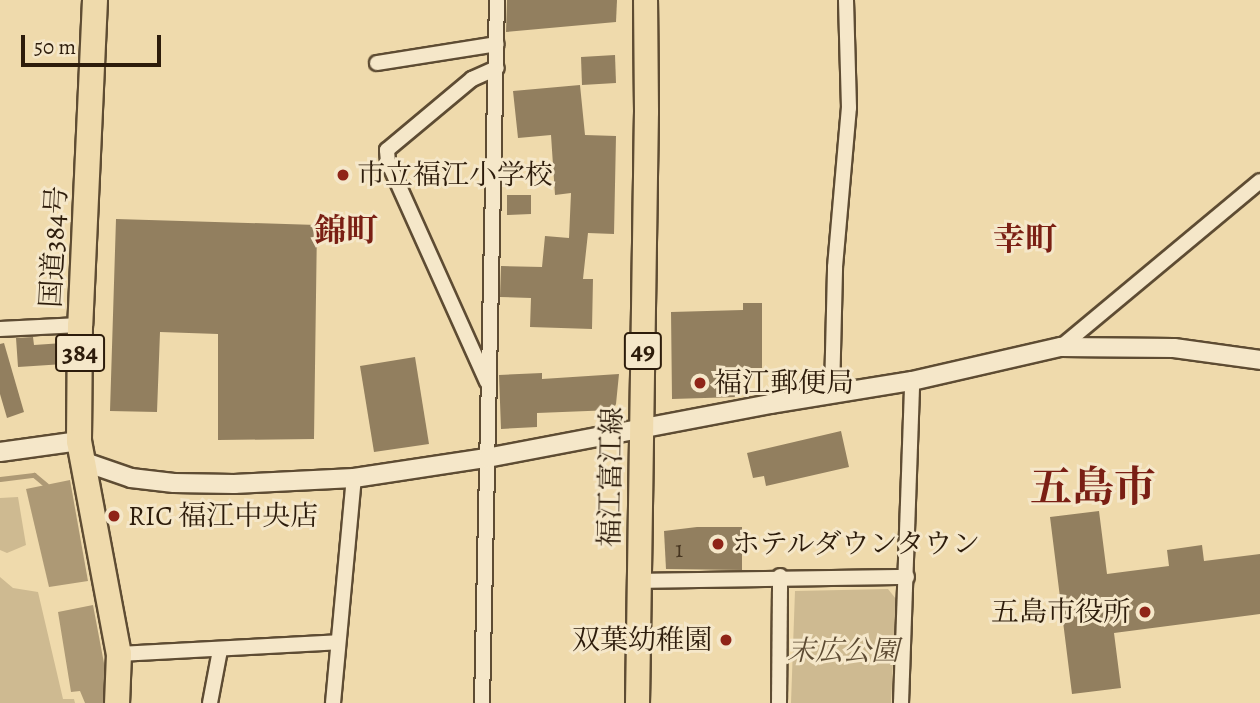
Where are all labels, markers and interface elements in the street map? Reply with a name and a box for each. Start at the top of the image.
scale bar [24,21,164,65]
text: 50 m [34,33,76,61]
place label: 市立福江小学校 [357,158,553,192]
marker: 市立福江小学校 [335,167,351,183]
street label: 国道384号 [34,185,74,309]
district label: 錦町 [314,211,378,249]
district label: 幸町 [993,220,1057,258]
road number: 49 [624,328,662,374]
road number: 384 [54,330,106,376]
place label: 福江郵便局 [714,366,854,400]
marker: 福江郵便局 [692,375,708,391]
street label: 福江富江線 [593,407,629,547]
district label: 五島市 [1030,462,1156,512]
place label: RIC 福江中央店 [128,499,318,533]
marker: RIC 福江中央店 [106,508,122,524]
place label: ホテルダウンタウン [732,527,984,561]
house number: 1 [675,536,683,564]
marker: ホテルダウンタウン [710,536,726,552]
place label: 五島市役所 [991,595,1131,629]
marker: 五島市役所 [1137,604,1153,620]
place label: 双葉幼稚園 [572,623,712,657]
marker: 双葉幼稚園 [718,632,734,648]
park label: 末広公園 [787,634,899,668]

